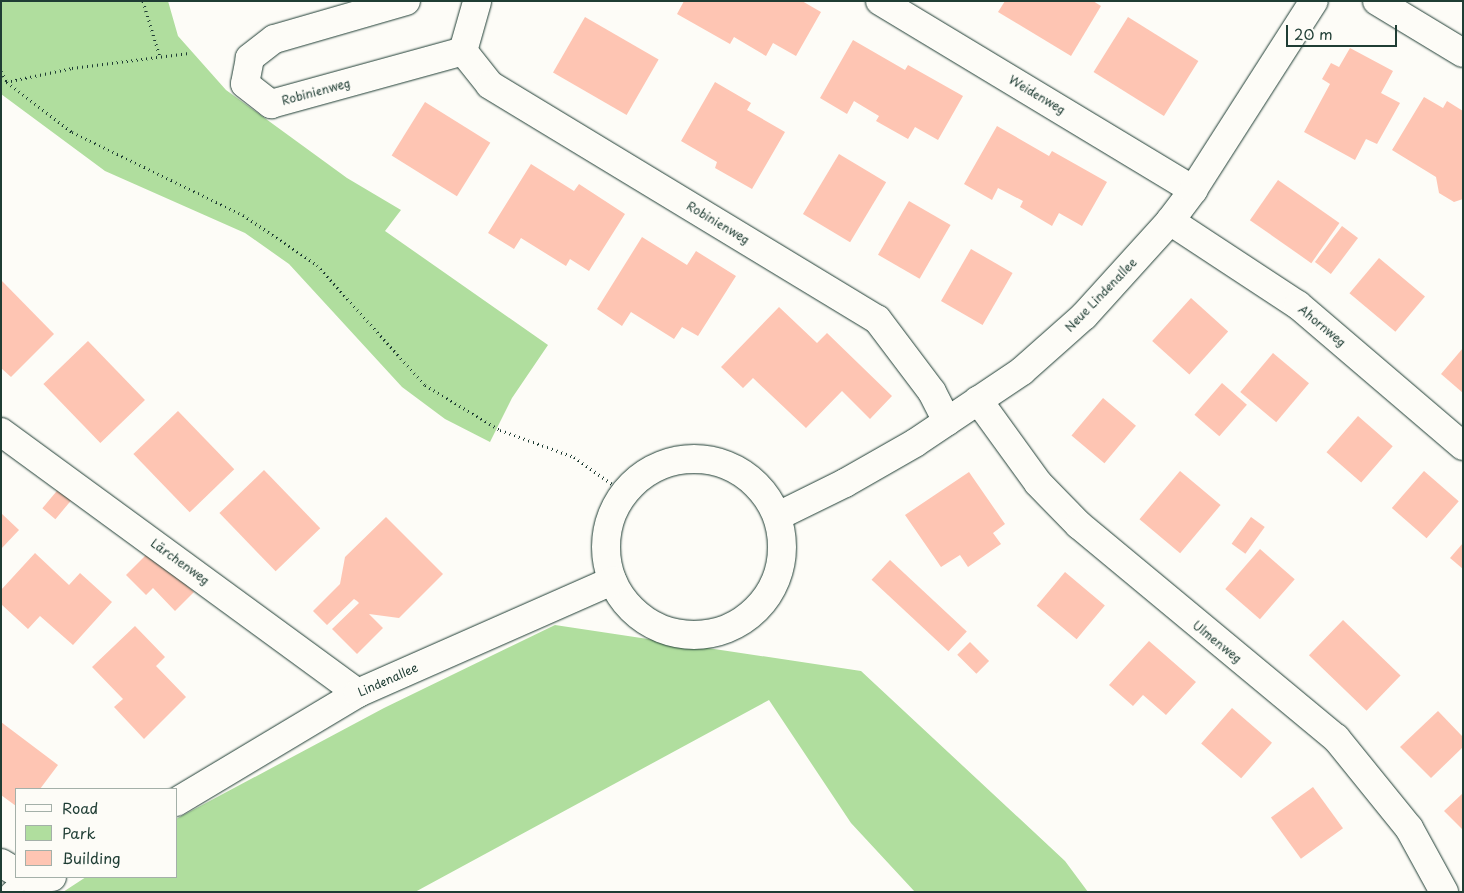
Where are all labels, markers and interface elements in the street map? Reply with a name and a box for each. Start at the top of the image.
scale bar [1289,15,1400,47]
text: 20 m [1294,22,1333,45]
street label: Weidenweg [1006,72,1068,118]
street label: Robinienweg [280,76,352,108]
street label: Robinienweg [684,199,752,247]
street label: Neue Lindenallee [1062,255,1140,335]
street label: Ahornweg [1295,302,1349,350]
street label: Lärchenweg [148,536,212,588]
street label: Ulmenweg [1190,618,1244,666]
street label: Lindenallee [356,660,420,700]
legend [15,788,178,878]
text: Road [62,796,98,819]
text: Park [62,821,96,844]
text: Building [62,846,121,869]

